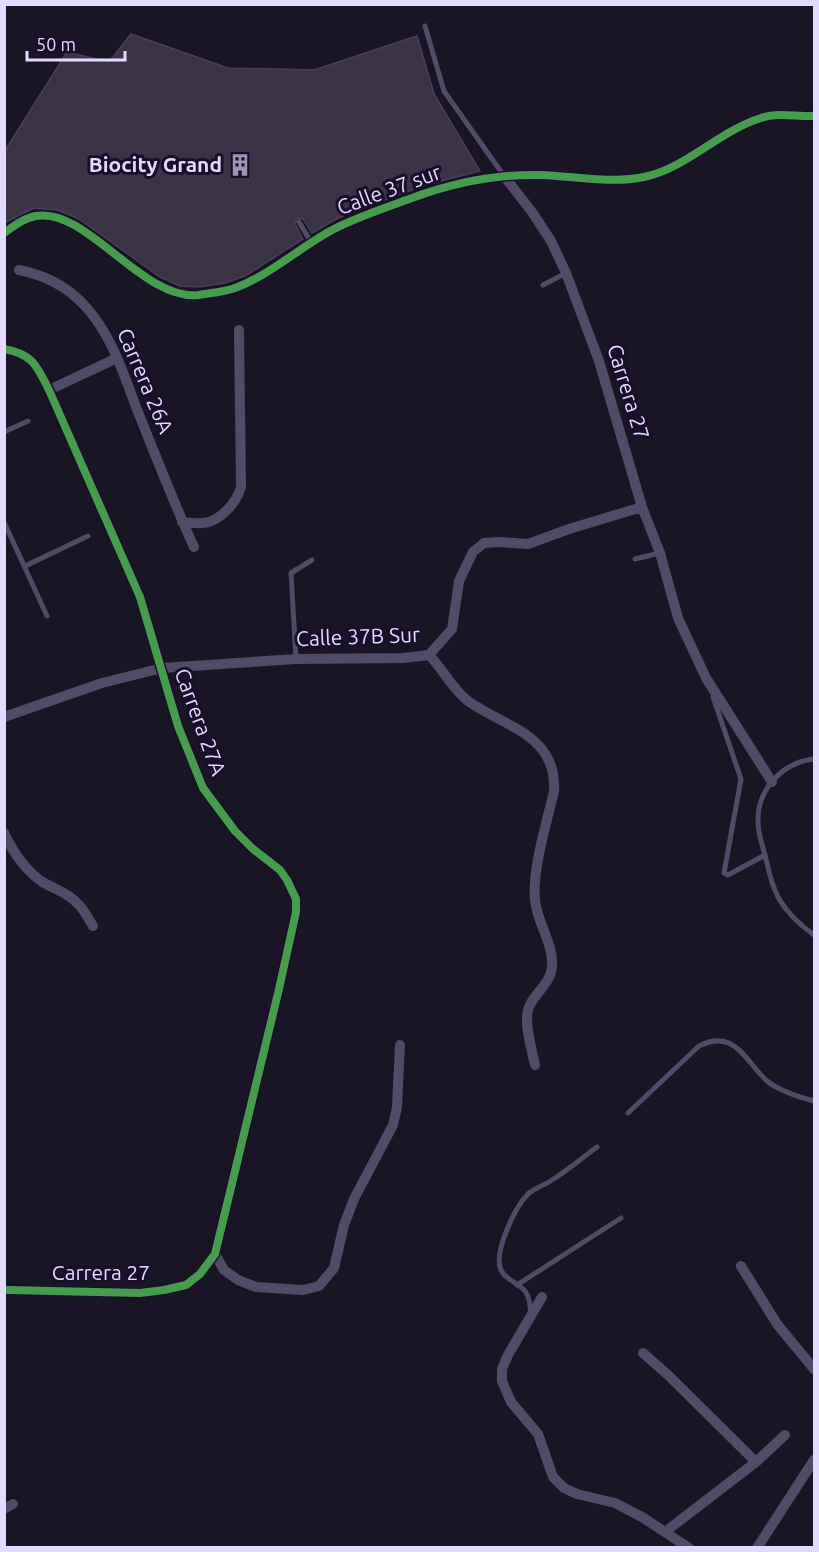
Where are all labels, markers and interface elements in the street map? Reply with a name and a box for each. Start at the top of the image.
scale bar [27,24,124,62]
text: 50 m [36,34,76,54]
place label: Biocity Grand [89,152,222,176]
building icon: Biocity Grand [227,152,253,178]
street label: Calle 37 sur [334,159,444,219]
street label: Carrera 26A [113,324,179,437]
street label: Carrera 27 [603,341,655,442]
street label: Calle 37B Sur [296,622,420,650]
street label: Carrera 27A [170,665,231,779]
street label: Carrera 27 [52,1260,150,1284]

